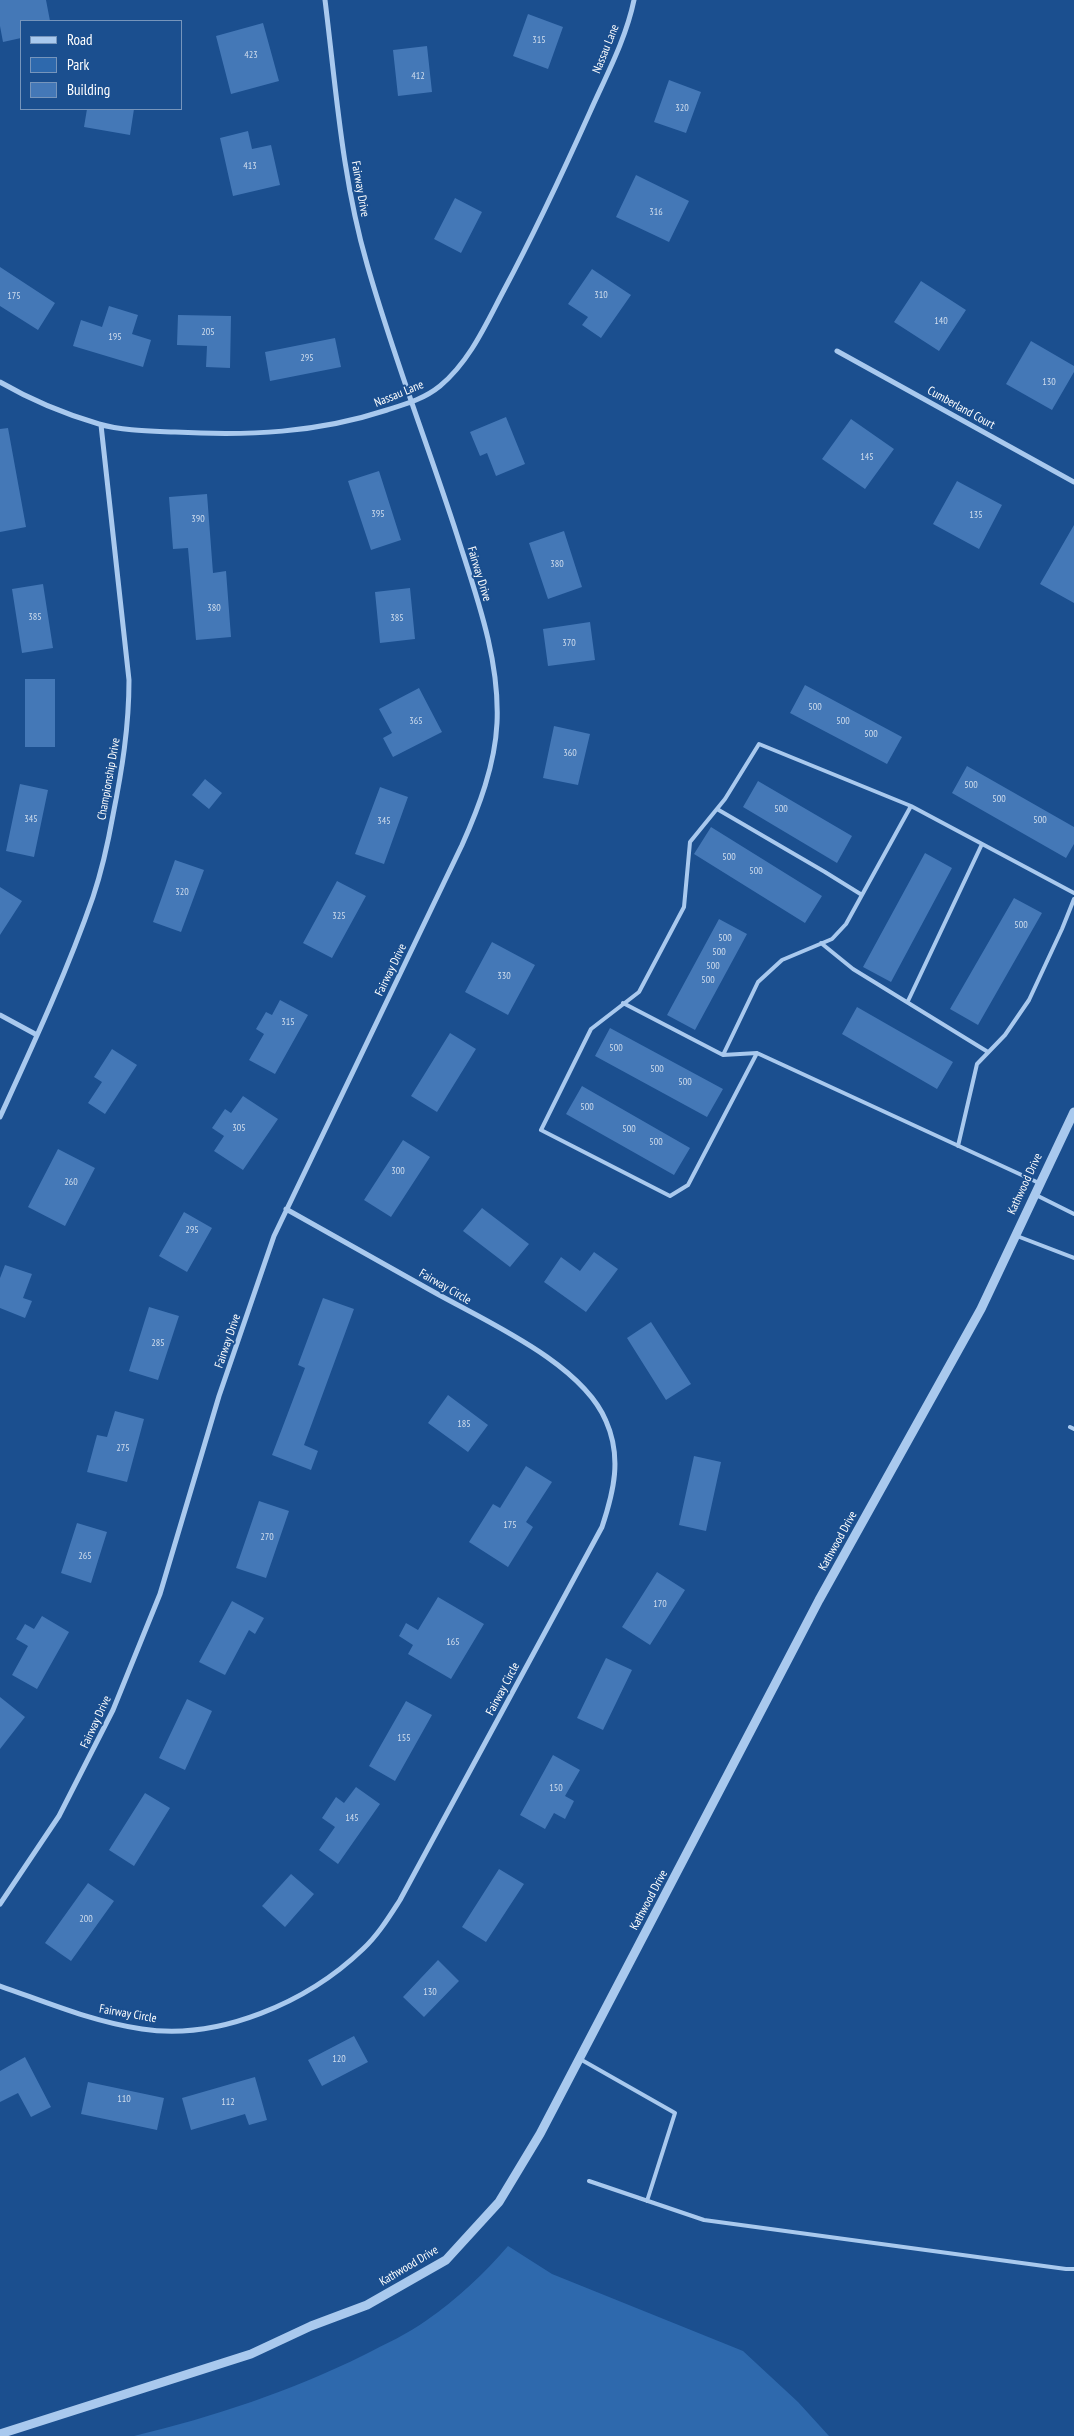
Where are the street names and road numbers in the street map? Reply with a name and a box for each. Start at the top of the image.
street label: Nassau Lane [590,22,622,76]
street label: Fairway Drive [348,160,372,218]
street label: Nassau Lane [372,378,426,410]
street label: Cumberland Court [925,384,997,432]
street label: Fairway Drive [464,545,494,603]
street label: Championship Drive [95,737,123,821]
street label: Fairway Drive [372,942,410,998]
street label: Kathwood Drive [1005,1151,1045,1217]
street label: Fairway Circle [416,1266,474,1308]
street label: Fairway Drive [212,1312,244,1370]
street label: Kathwood Drive [816,1509,860,1573]
street label: Fairway Circle [483,1660,523,1718]
street label: Fairway Drive [78,1693,114,1751]
street label: Kathwood Drive [627,1868,671,1932]
street label: Fairway Circle [98,2002,158,2026]
street label: Kathwood Drive [377,2243,441,2289]

